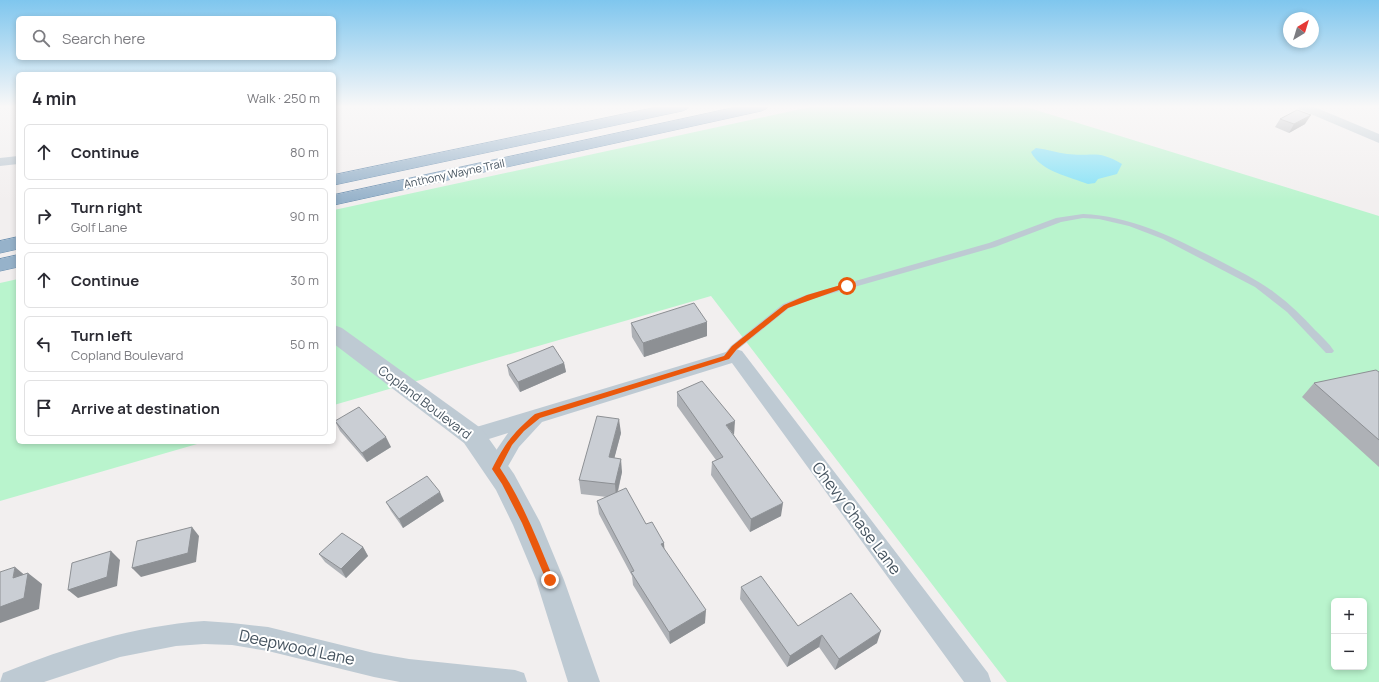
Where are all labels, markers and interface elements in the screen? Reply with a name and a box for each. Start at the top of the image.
north arrow [1283,12,1319,48]
search box [16,16,336,60]
icon: search [30,27,52,49]
text: Search here [62,28,145,49]
text: 4 min [32,87,76,110]
text: Walk · 250 m [247,89,320,107]
icon: ahead [33,141,55,163]
text: Continue [71,142,139,163]
text: 80 m [290,143,319,161]
street label: Anthony Wayne Trail [402,155,506,191]
text: Turn right [71,197,142,218]
icon: right [33,205,55,227]
text: 90 m [289,207,319,225]
text: Golf Lane [71,218,127,236]
icon: ahead [33,269,55,291]
text: Continue [71,270,139,291]
text: 30 m [290,271,319,289]
route start [838,277,856,295]
text: Turn left [71,325,133,346]
icon: left [33,333,55,355]
text: 50 m [290,335,319,353]
text: Copland Boulevard [71,346,183,364]
street label: Copland Boulevard [375,361,475,443]
icon: arrive [33,397,55,419]
text: Arrive at destination [71,398,220,419]
street label: Chevy Chase Lane [807,457,907,579]
route end [541,571,559,589]
map controls [1331,598,1367,670]
button: + [1331,598,1367,634]
street label: Deepwood Lane [237,624,357,670]
button: − [1331,634,1367,670]

